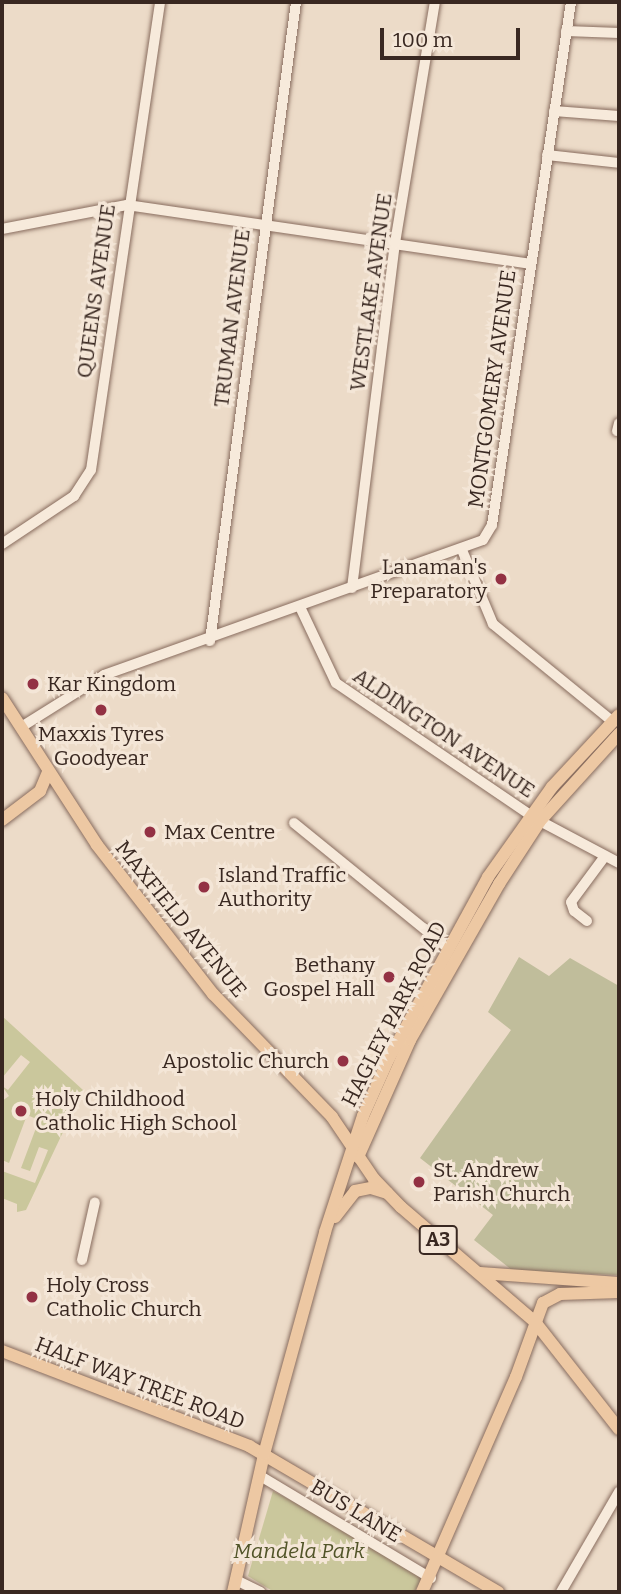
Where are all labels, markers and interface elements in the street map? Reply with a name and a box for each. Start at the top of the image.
scale bar [383,14,523,58]
text: 100 m [393,27,453,53]
street label: WESTLAKE AVENUE [345,191,397,393]
street label: QUEENS AVENUE [71,202,121,380]
street label: TRUMAN AVENUE [209,228,255,408]
street label: MONTGOMERY AVENUE [463,268,521,510]
place label: Lanaman's Preparatory [370,554,487,604]
marker: Lanaman's Preparatory [493,571,509,587]
street label: ALDINGTON AVENUE [348,663,540,803]
place label: Kar Kingdom [47,671,176,697]
marker: Kar Kingdom [25,676,41,692]
marker: Maxxis Tyres Goodyear [93,702,109,718]
place label: Maxxis Tyres Goodyear [38,721,164,771]
place label: Max Centre [164,819,275,845]
marker: Max Centre [142,824,158,840]
street label: MAXFIELD AVENUE [110,836,252,1002]
place label: Island Traffic Authority [218,862,346,912]
marker: Island Traffic Authority [196,879,212,895]
street label: HAGLEY PARK ROAD [336,917,452,1111]
place label: Bethany Gospel Hall [263,952,375,1002]
marker: Bethany Gospel Hall [381,969,397,985]
place label: Apostolic Church [162,1048,329,1074]
marker: Apostolic Church [335,1053,351,1069]
place label: Holy Childhood Catholic High School [35,1086,237,1136]
marker: Holy Childhood Catholic High School [13,1103,29,1119]
place label: St. Andrew Parish Church [433,1157,570,1207]
marker: St. Andrew Parish Church [411,1174,427,1190]
road number: A3 [419,1224,457,1256]
place label: Holy Cross Catholic Church [46,1272,202,1322]
marker: Holy Cross Catholic Church [24,1289,40,1305]
street label: HALF WAY TREE ROAD [32,1331,248,1435]
street label: BUS LANE [306,1474,406,1548]
park label: Mandela Park [233,1538,365,1564]

